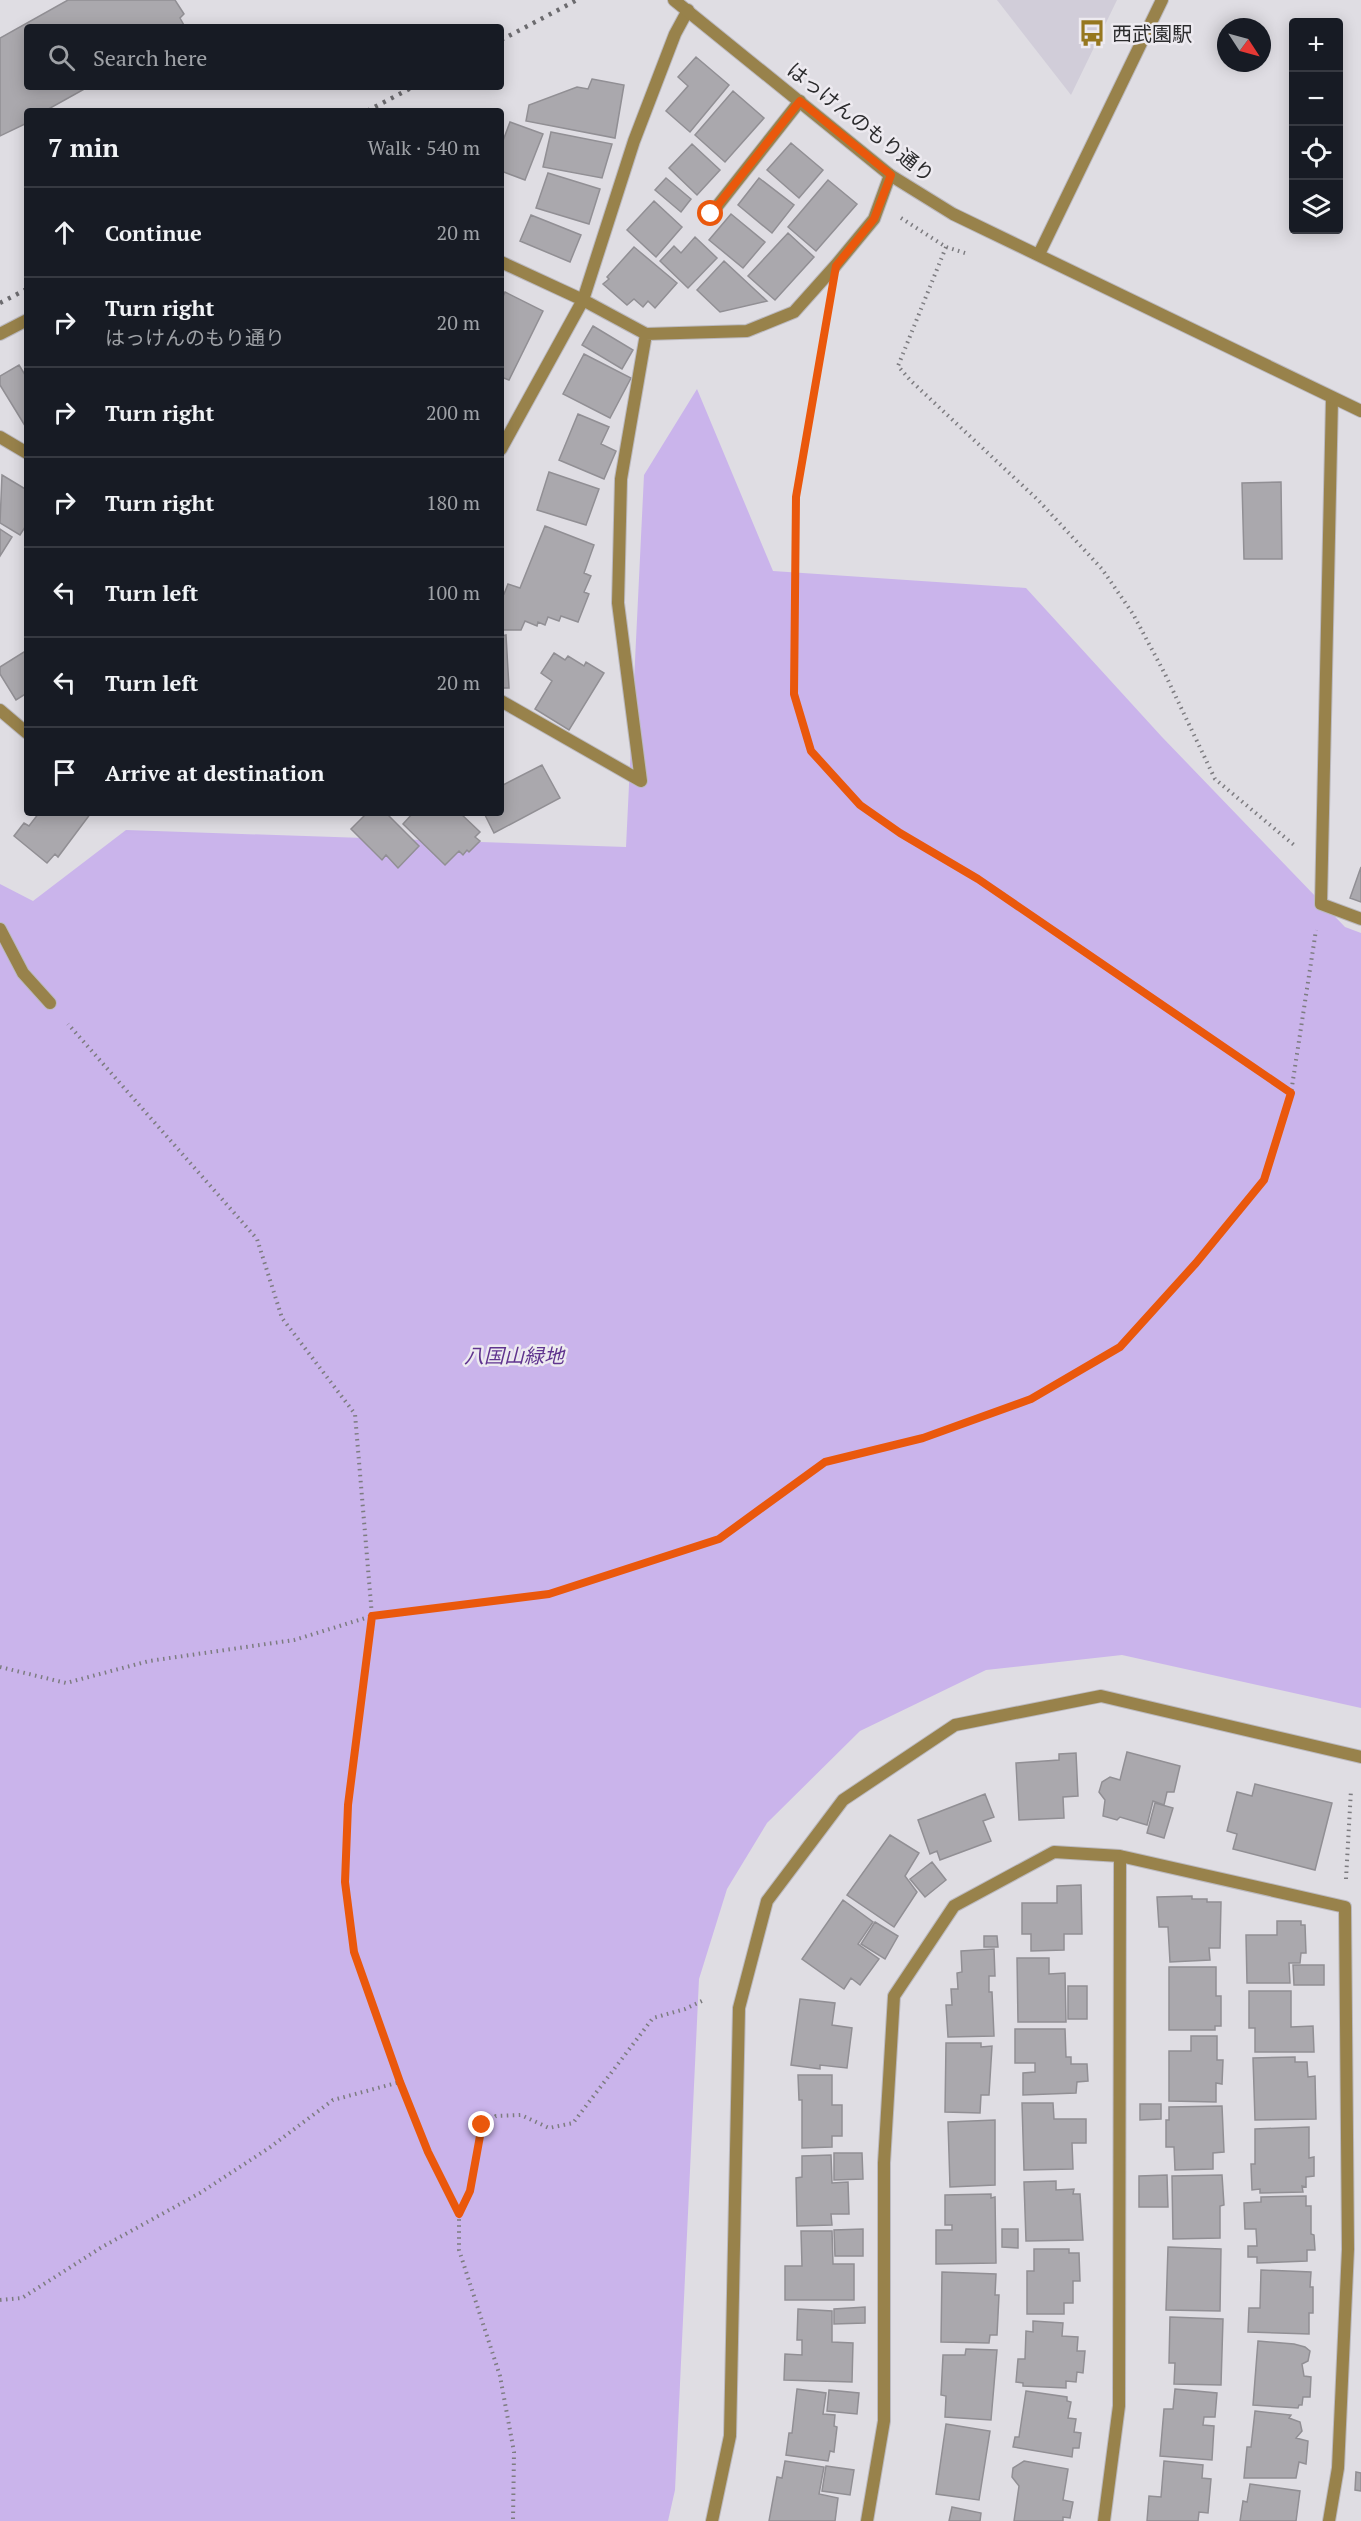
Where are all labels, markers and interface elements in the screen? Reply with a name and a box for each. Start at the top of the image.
bus stop icon: 西武園駅 [1077,18,1107,48]
north arrow [1217,18,1271,72]
map controls [1289,18,1343,234]
button: + [1289,18,1343,72]
place label: 西武園駅 [1112,20,1192,47]
search box [24,24,504,90]
icon: search [45,41,78,74]
text: Search here [93,43,207,72]
street label: はっけんのもり通り [782,56,940,188]
button: − [1289,72,1343,126]
button: locate [1289,126,1343,180]
text: 7 min [48,130,119,164]
text: Walk · 540 m [368,134,480,161]
button: layers [1289,180,1343,234]
route start [697,200,723,226]
icon: ahead [48,216,81,249]
text: Continue [105,218,202,247]
text: 20 m [437,219,480,246]
text: Turn right [105,293,214,322]
icon: right [48,306,81,339]
text: 20 m [437,309,480,336]
text: はっけんのもり通り [105,324,285,351]
icon: right [48,396,81,429]
text: Turn right [105,398,214,427]
text: 200 m [426,399,480,426]
icon: right [48,486,81,519]
text: Turn right [105,488,214,517]
text: 180 m [426,489,480,516]
icon: left [48,576,81,609]
text: Turn left [105,578,198,607]
text: 100 m [426,579,480,606]
icon: left [48,666,81,699]
text: Turn left [105,668,198,697]
text: 20 m [437,669,480,696]
icon: arrive [48,756,81,789]
text: Arrive at destination [105,758,324,787]
park label: 八国山緑地 [464,1342,566,1369]
route end [468,2111,494,2137]

